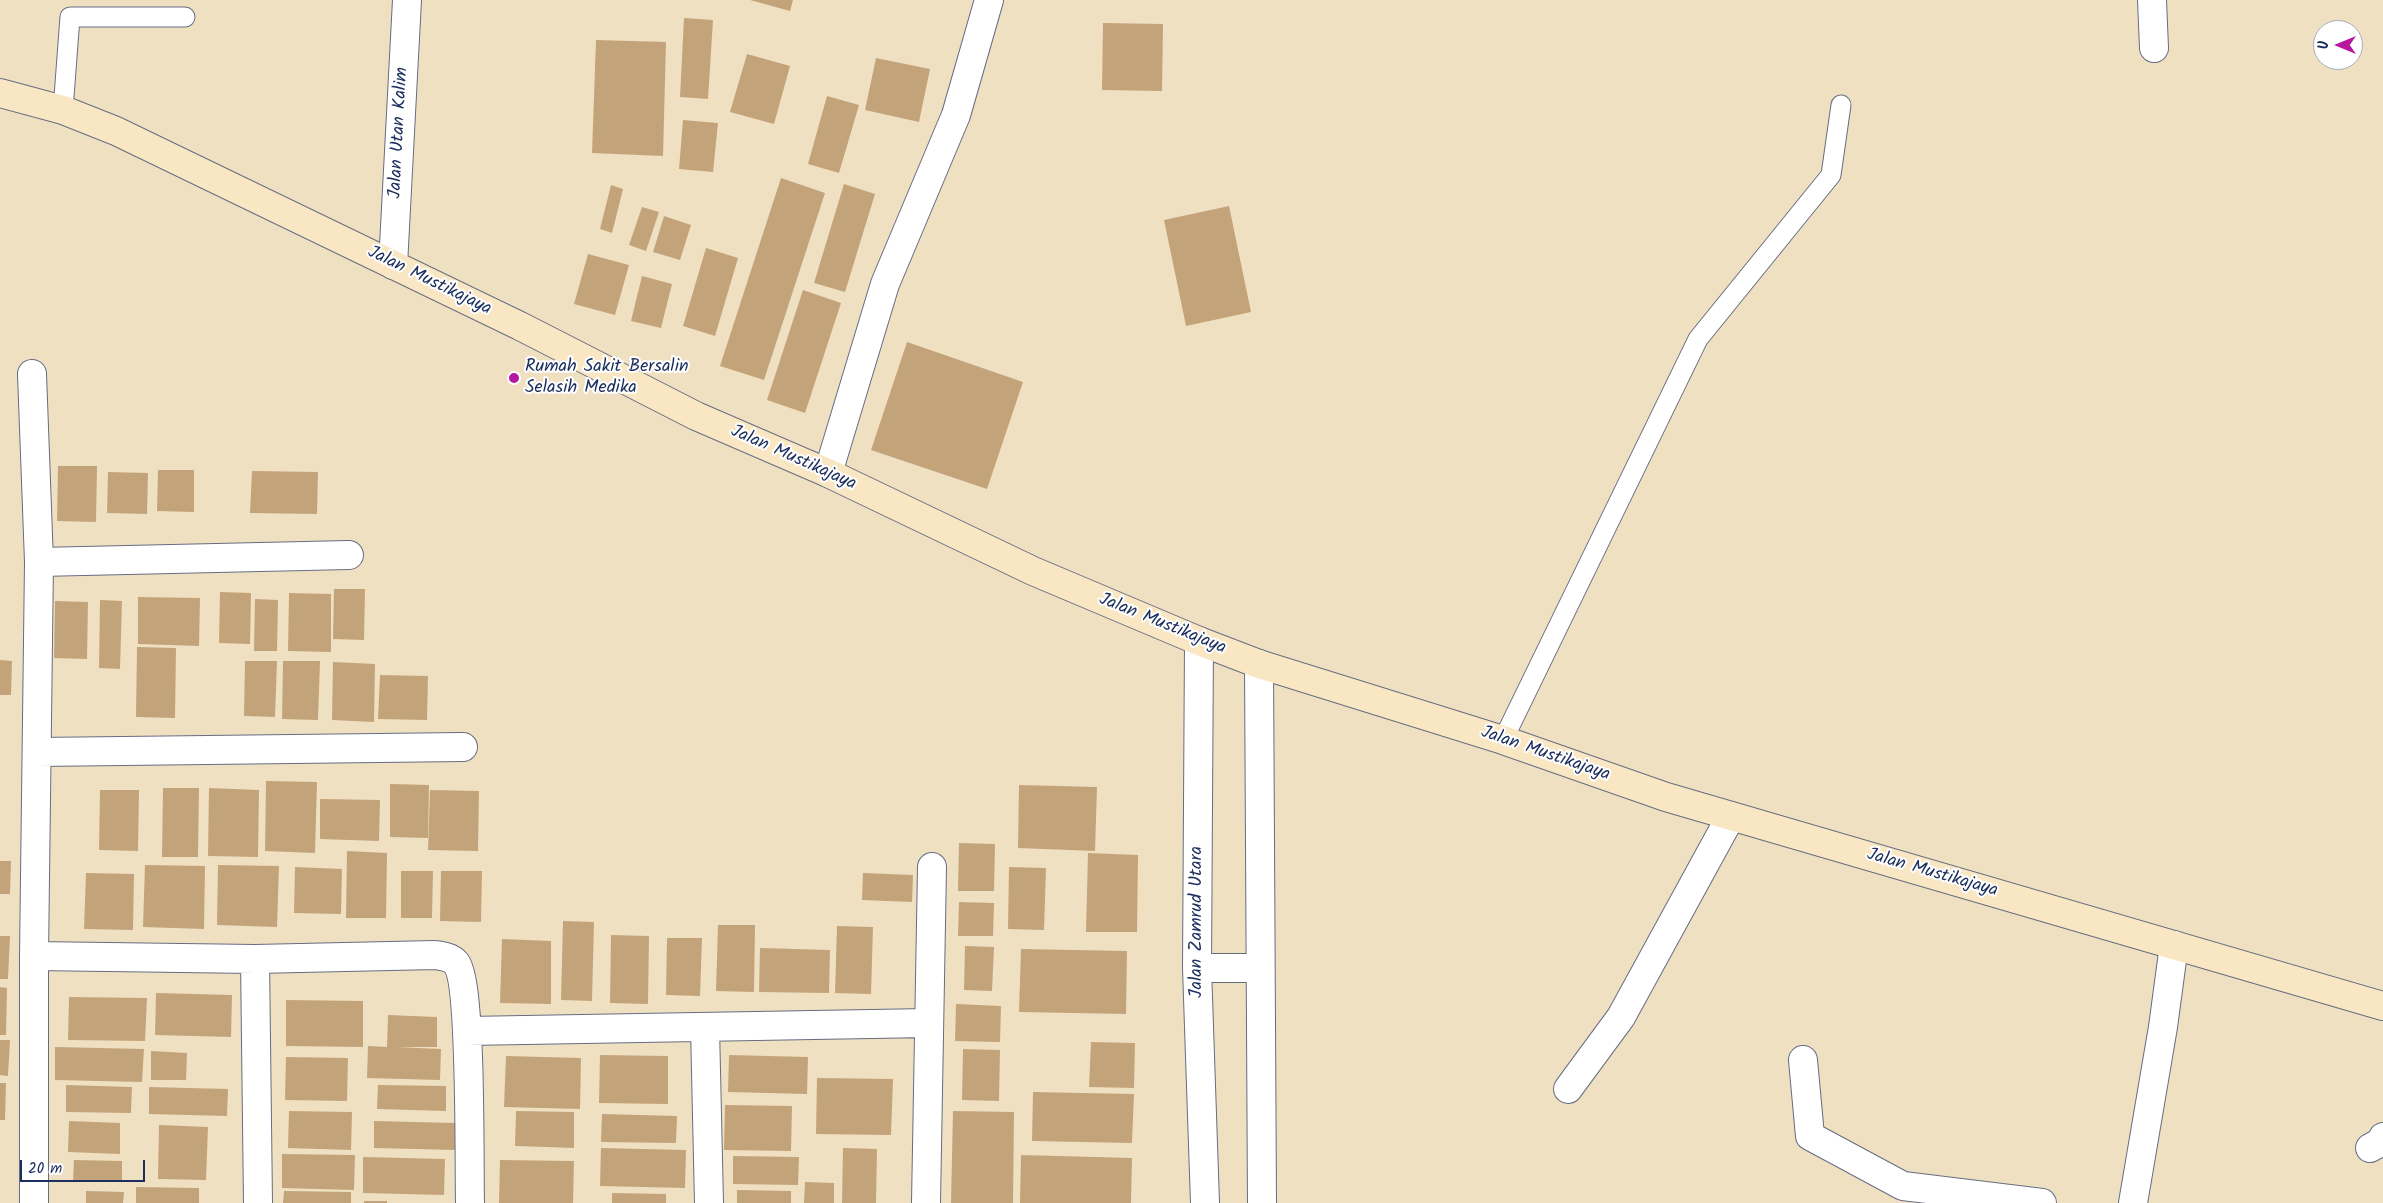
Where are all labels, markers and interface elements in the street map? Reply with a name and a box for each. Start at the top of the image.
north arrow [2313,20,2363,70]
text: U [2313,41,2335,49]
street label: Jalan Utan Kalim [386,67,414,199]
street label: Jalan Mustikajaya [364,243,494,321]
place label: Rumah Sakit Bersalin Selasih Medika [525,357,689,399]
marker: Rumah Sakit Bersalin Selasih Medika [507,371,521,385]
street label: Jalan Mustikajaya [727,422,859,496]
street label: Jalan Mustikajaya [1095,590,1229,660]
street label: Jalan Mustikajaya [1478,723,1612,787]
street label: Jalan Mustikajaya [1864,845,2000,903]
street label: Jalan Zamrud Utara [1187,846,1209,998]
scale bar [22,1150,148,1182]
text: 20 m [28,1157,62,1181]

